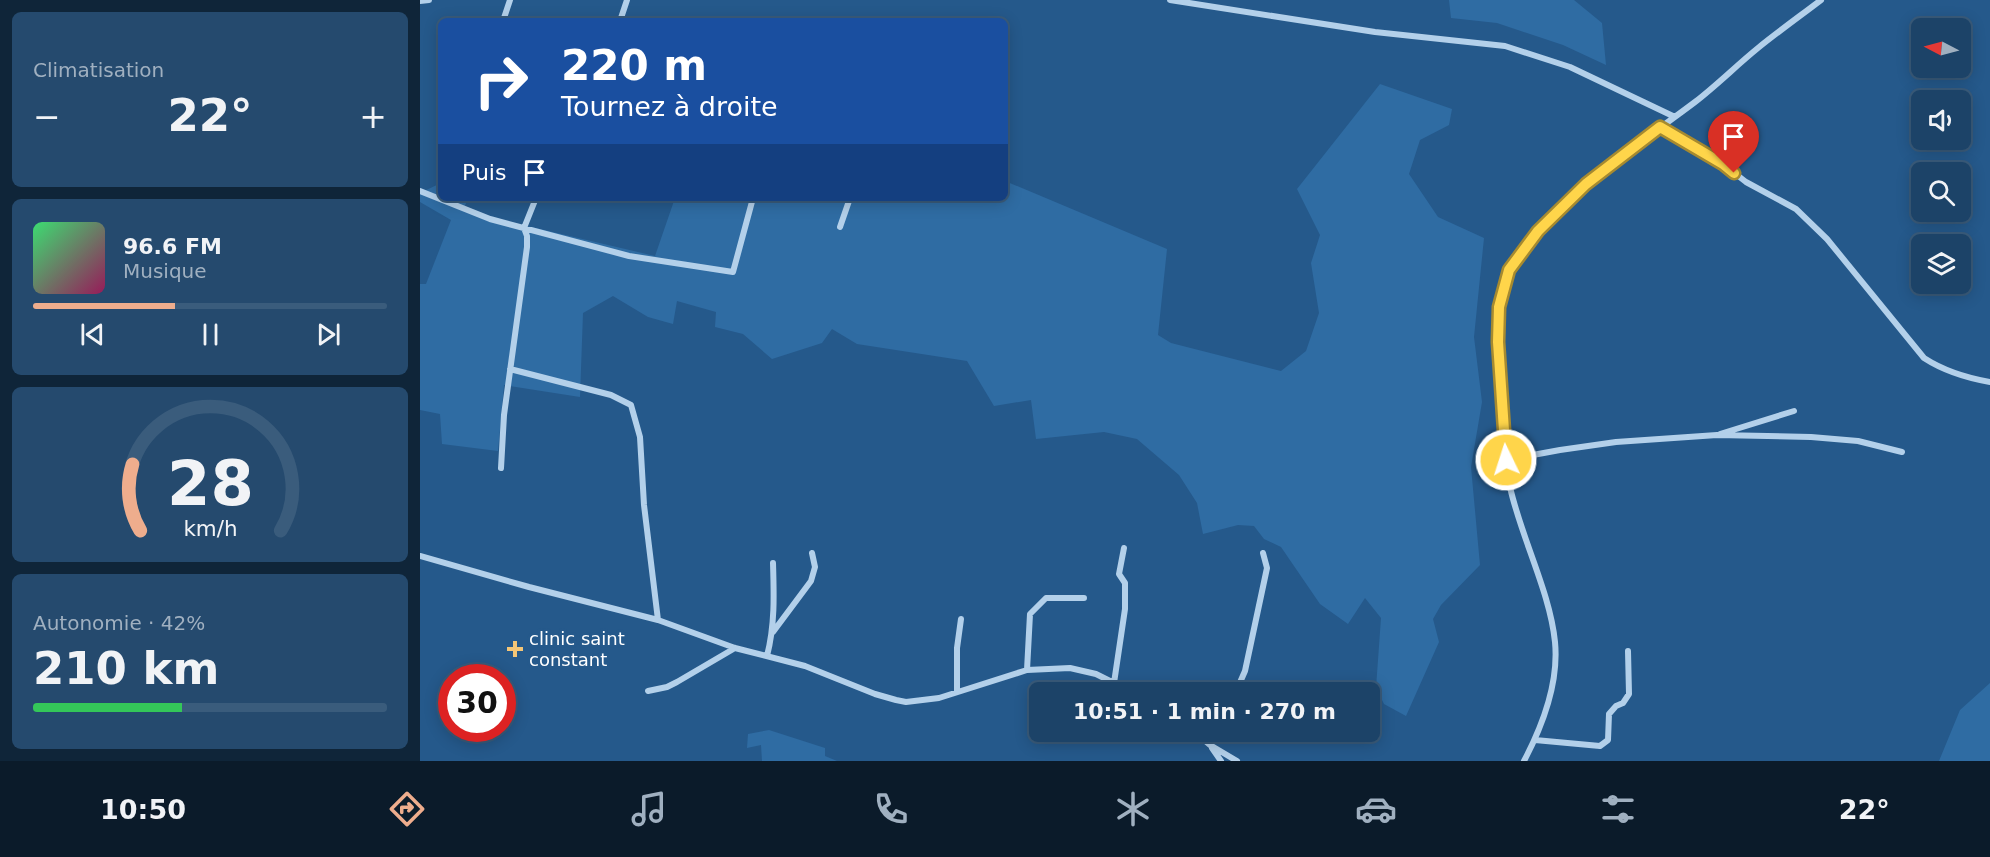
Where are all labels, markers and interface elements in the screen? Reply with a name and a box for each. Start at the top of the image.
north arrow [1911,18,1971,78]
map controls [1911,18,1971,294]
text: 220 m [561,41,707,90]
icon: right [462,42,540,120]
text: Climatisation [33,58,164,82]
text: 22° [167,89,253,142]
button: sound [1911,90,1971,150]
text: Tournez à droite [561,91,778,122]
text: − [33,97,61,136]
text: + [359,97,387,136]
pin [1708,111,1759,173]
icon: arrive [1717,120,1750,153]
icon: arrive [518,156,551,189]
text: Puis [462,160,506,185]
button: search [1911,162,1971,222]
text: 96.6 FM [123,234,222,259]
button: layers [1911,234,1971,294]
text: Musique [123,259,207,283]
icon: previous [76,318,109,351]
icon: pause [194,318,227,351]
icon: next [312,318,345,351]
position arrow [1474,428,1538,492]
text: 28 [167,447,253,520]
text: km/h [183,517,237,542]
text: Autonomie · 42% [33,611,205,635]
place label: clinic saint constant [529,628,625,670]
marker: clinic saint constant [506,640,524,658]
text: 210 km [33,642,219,695]
speed limit sign: 30 [438,664,516,742]
text: 10:51 · 1 min · 270 m [1073,699,1336,724]
icon: directions [386,788,428,830]
icon: music [628,788,670,830]
icon: phone [870,788,912,830]
icon: climate [1112,788,1154,830]
icon: car [1355,788,1397,830]
icon: filters [1597,788,1639,830]
text: 10:50 [100,794,186,825]
text: 22° [1839,794,1890,825]

